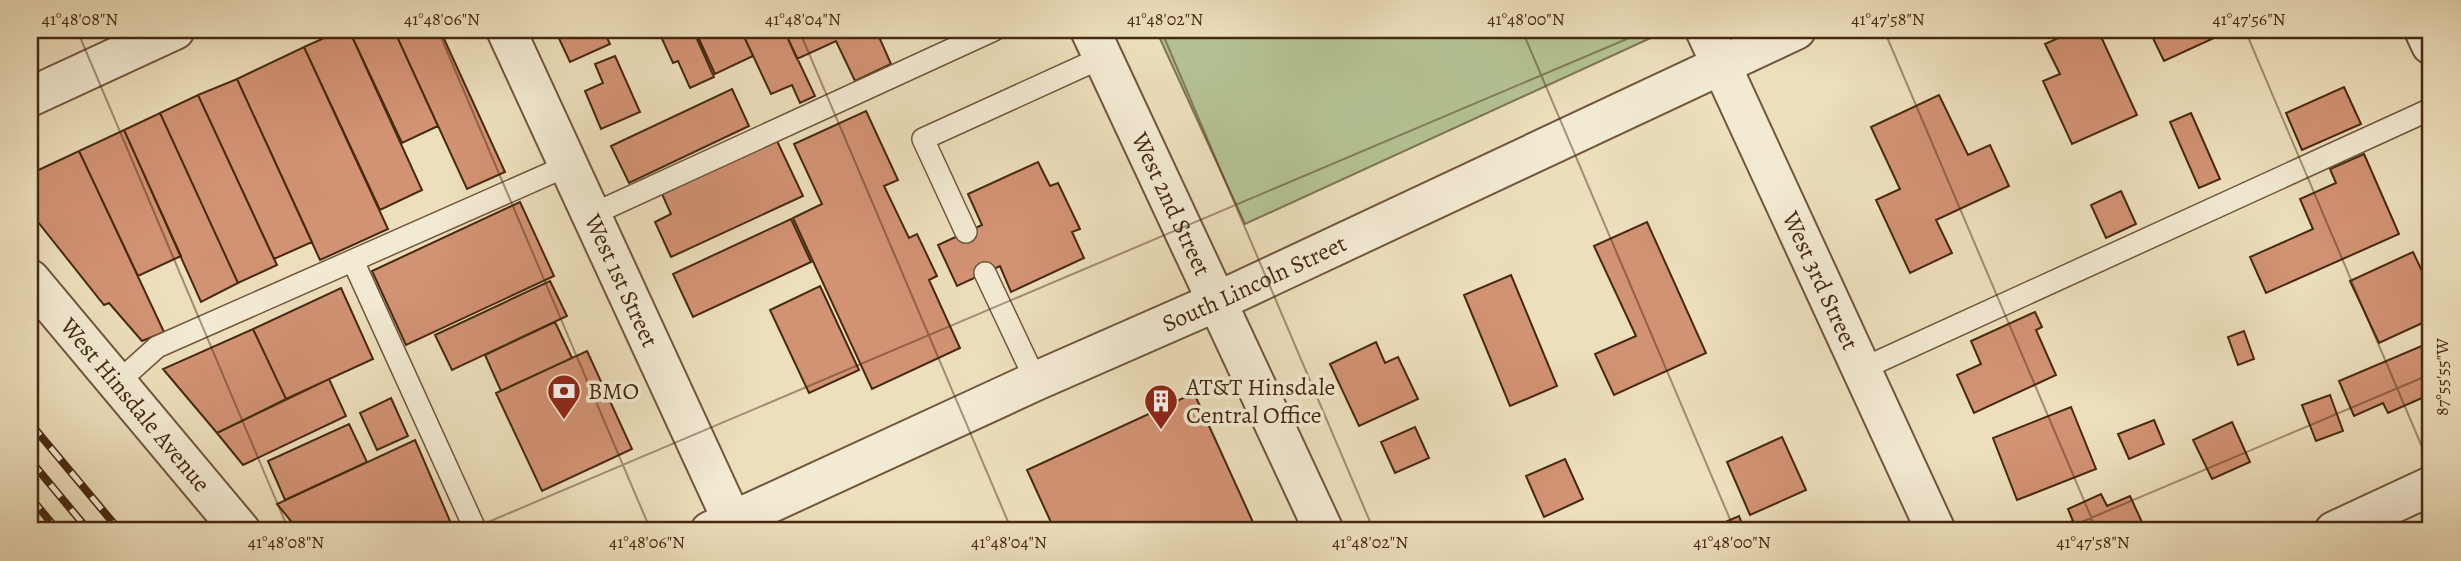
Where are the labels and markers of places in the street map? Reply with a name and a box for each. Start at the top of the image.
place label: AT&T Hinsdale Central Office [1185,371,1335,431]
bank icon: BMO [545,372,583,421]
place label: BMO [588,375,639,407]
building icon: AT&T Hinsdale Central Office [1142,382,1180,431]

